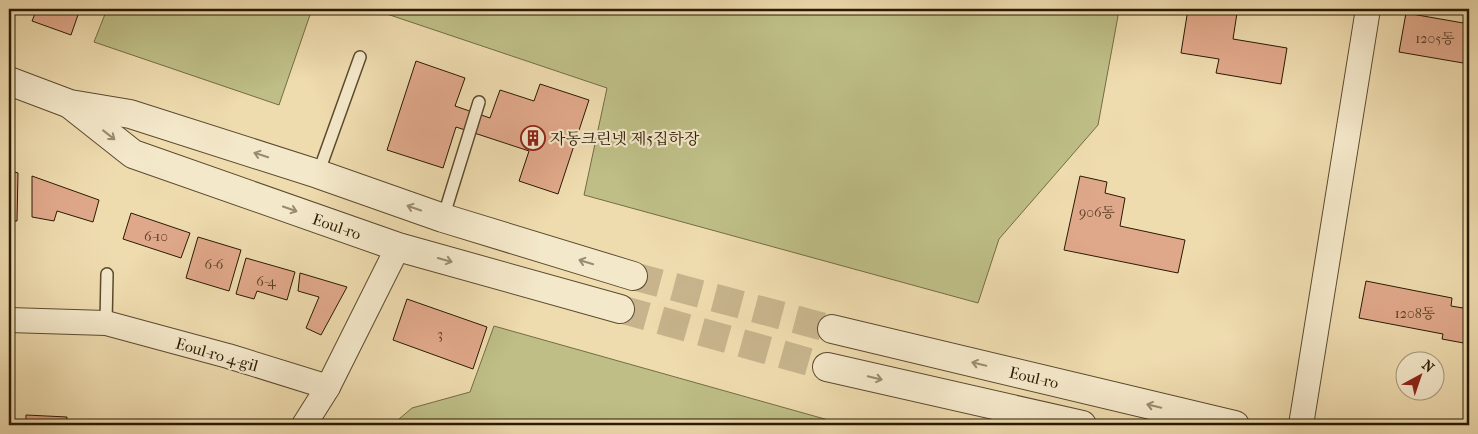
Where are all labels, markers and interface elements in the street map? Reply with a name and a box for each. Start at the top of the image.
house number: 1205동 [1415,30,1455,47]
building icon: 자동크린넷 제5집하장 [520,125,546,151]
one-way arrow [102,129,115,140]
place label: 자동크린넷 제5집하장 [550,129,700,148]
one-way arrow [253,150,269,160]
one-way arrow [407,203,423,212]
house number: 906동 [1079,204,1116,221]
one-way arrow [282,205,297,214]
street label: Eoul-ro [310,209,364,244]
house number: 6-10 [144,228,168,245]
house number: 6-6 [205,256,224,273]
one-way arrow [436,256,452,266]
one-way arrow [579,257,594,266]
house number: 6-4 [256,273,276,290]
house number: 1208동 [1395,305,1436,322]
house number: 3 [437,326,443,343]
street label: Eoul-ro 4-gil [173,334,261,375]
north arrow [1396,352,1446,402]
text: N [1419,356,1438,377]
one-way arrow [971,359,987,368]
street label: Eoul-ro [1007,363,1060,392]
one-way arrow [866,374,882,383]
one-way arrow [1146,401,1162,410]

